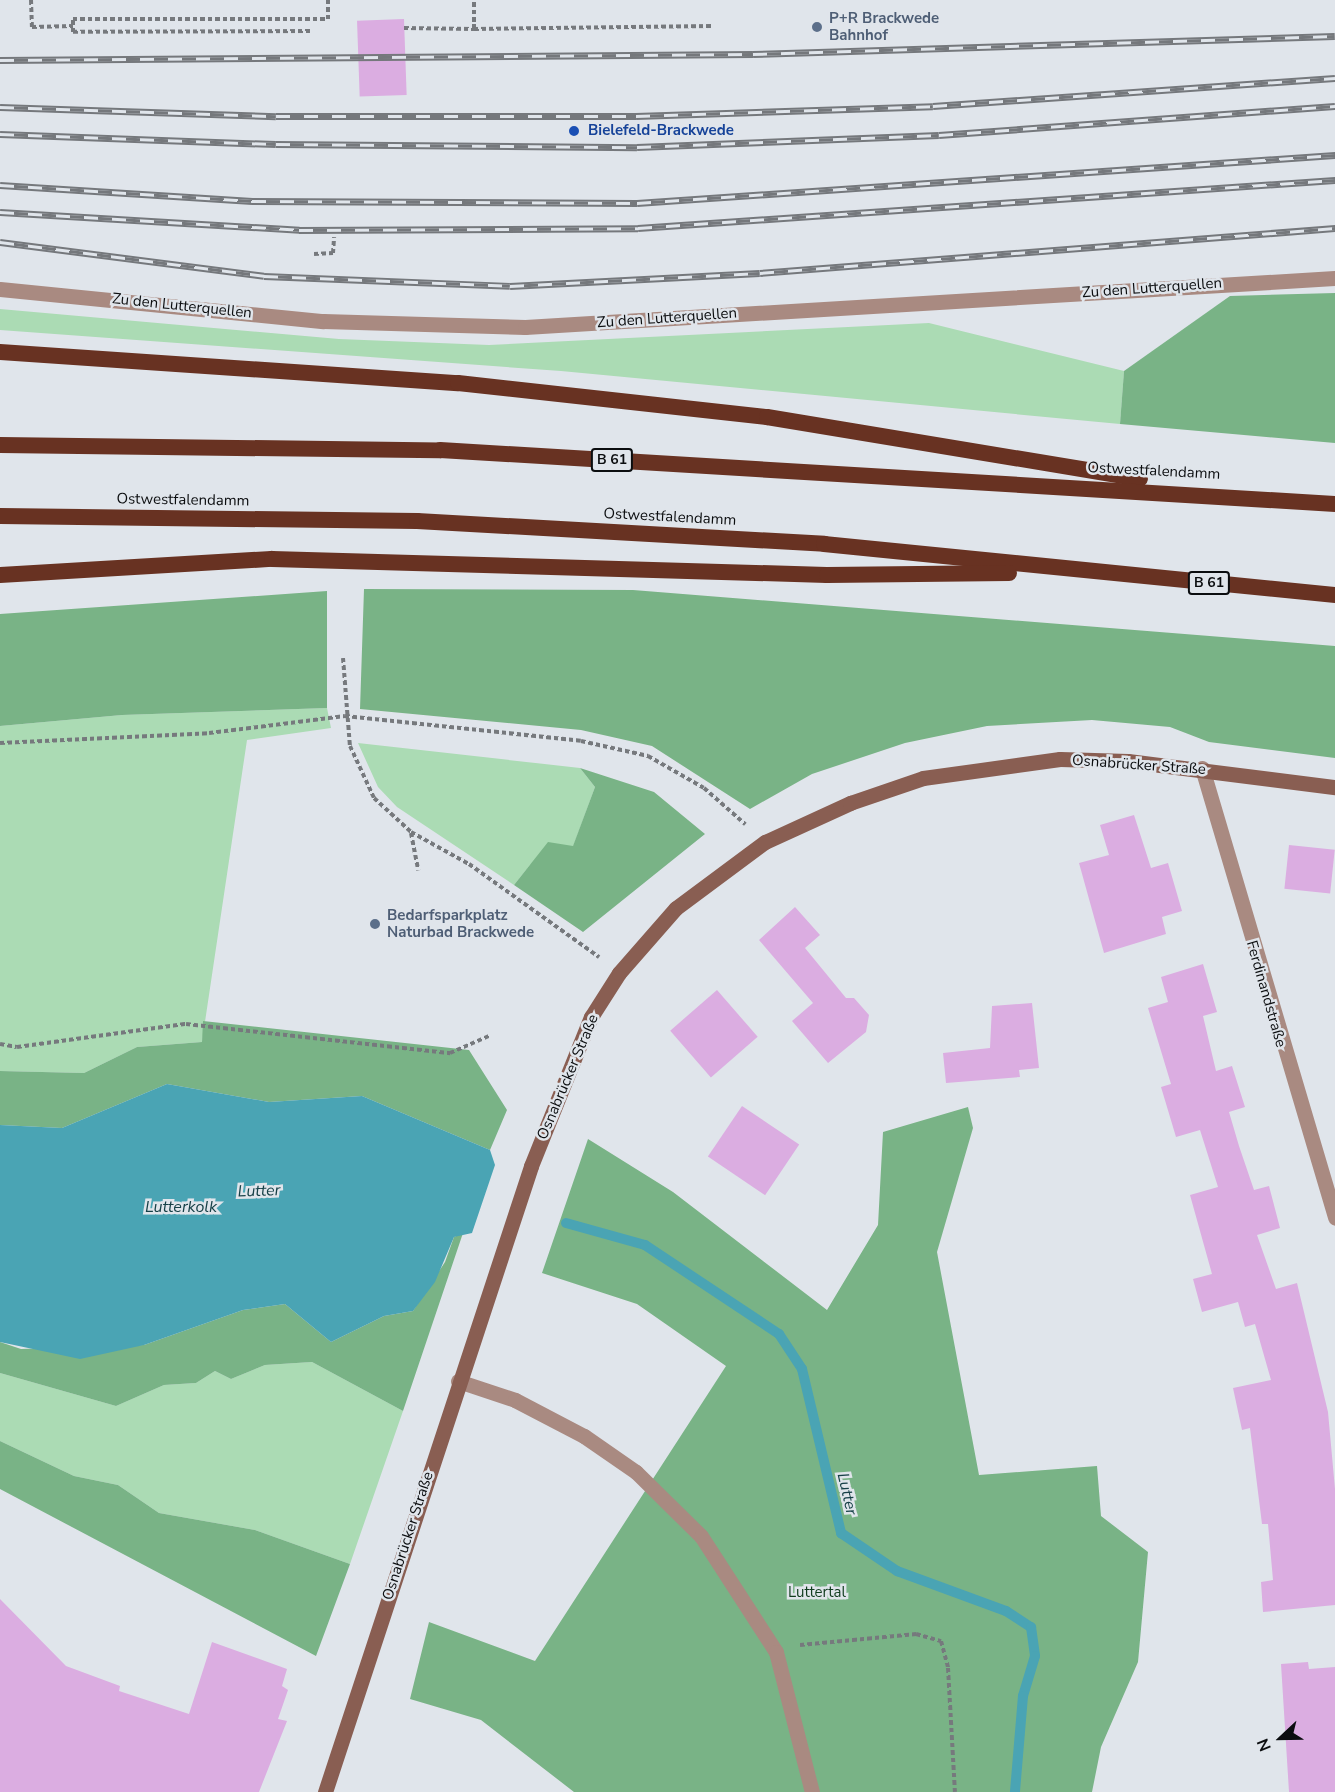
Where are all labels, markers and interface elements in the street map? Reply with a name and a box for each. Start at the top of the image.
place label: P+R Brackwede Bahnhof [829,9,939,44]
marker: P+R Brackwede Bahnhof [810,20,824,34]
marker: Bielefeld-Brackwede [565,122,583,140]
place label: Bielefeld-Brackwede [588,122,734,140]
street label: Zu den Lutterquellen [1081,274,1223,302]
street label: Zu den Lutterquellen [111,290,253,322]
street label: Zu den Lutterquellen [596,304,738,332]
road number: B 61 [590,449,634,471]
street label: Ostwestfalendamm [1087,459,1221,483]
street label: Ostwestfalendamm [116,490,250,510]
street label: Ostwestfalendamm [603,505,737,529]
road number: B 61 [1186,572,1232,594]
street label: Osnabrücker Straße [1071,751,1207,779]
place label: Bedarfsparkplatz Naturbad Brackwede [387,906,534,941]
marker: Bedarfsparkplatz Naturbad Brackwede [368,917,382,931]
street label: Ferdinandstraße [1242,939,1290,1049]
street label: Osnabrücker Straße [534,1012,602,1142]
water label: Lutter [237,1181,281,1201]
water label: Lutterkolk [145,1197,217,1217]
street label: Osnabrücker Straße [379,1469,437,1603]
water label: Lutter [833,1471,861,1517]
park label: Luttertal [788,1584,846,1602]
north arrow [1251,1708,1311,1768]
text: N [1252,1735,1277,1754]

